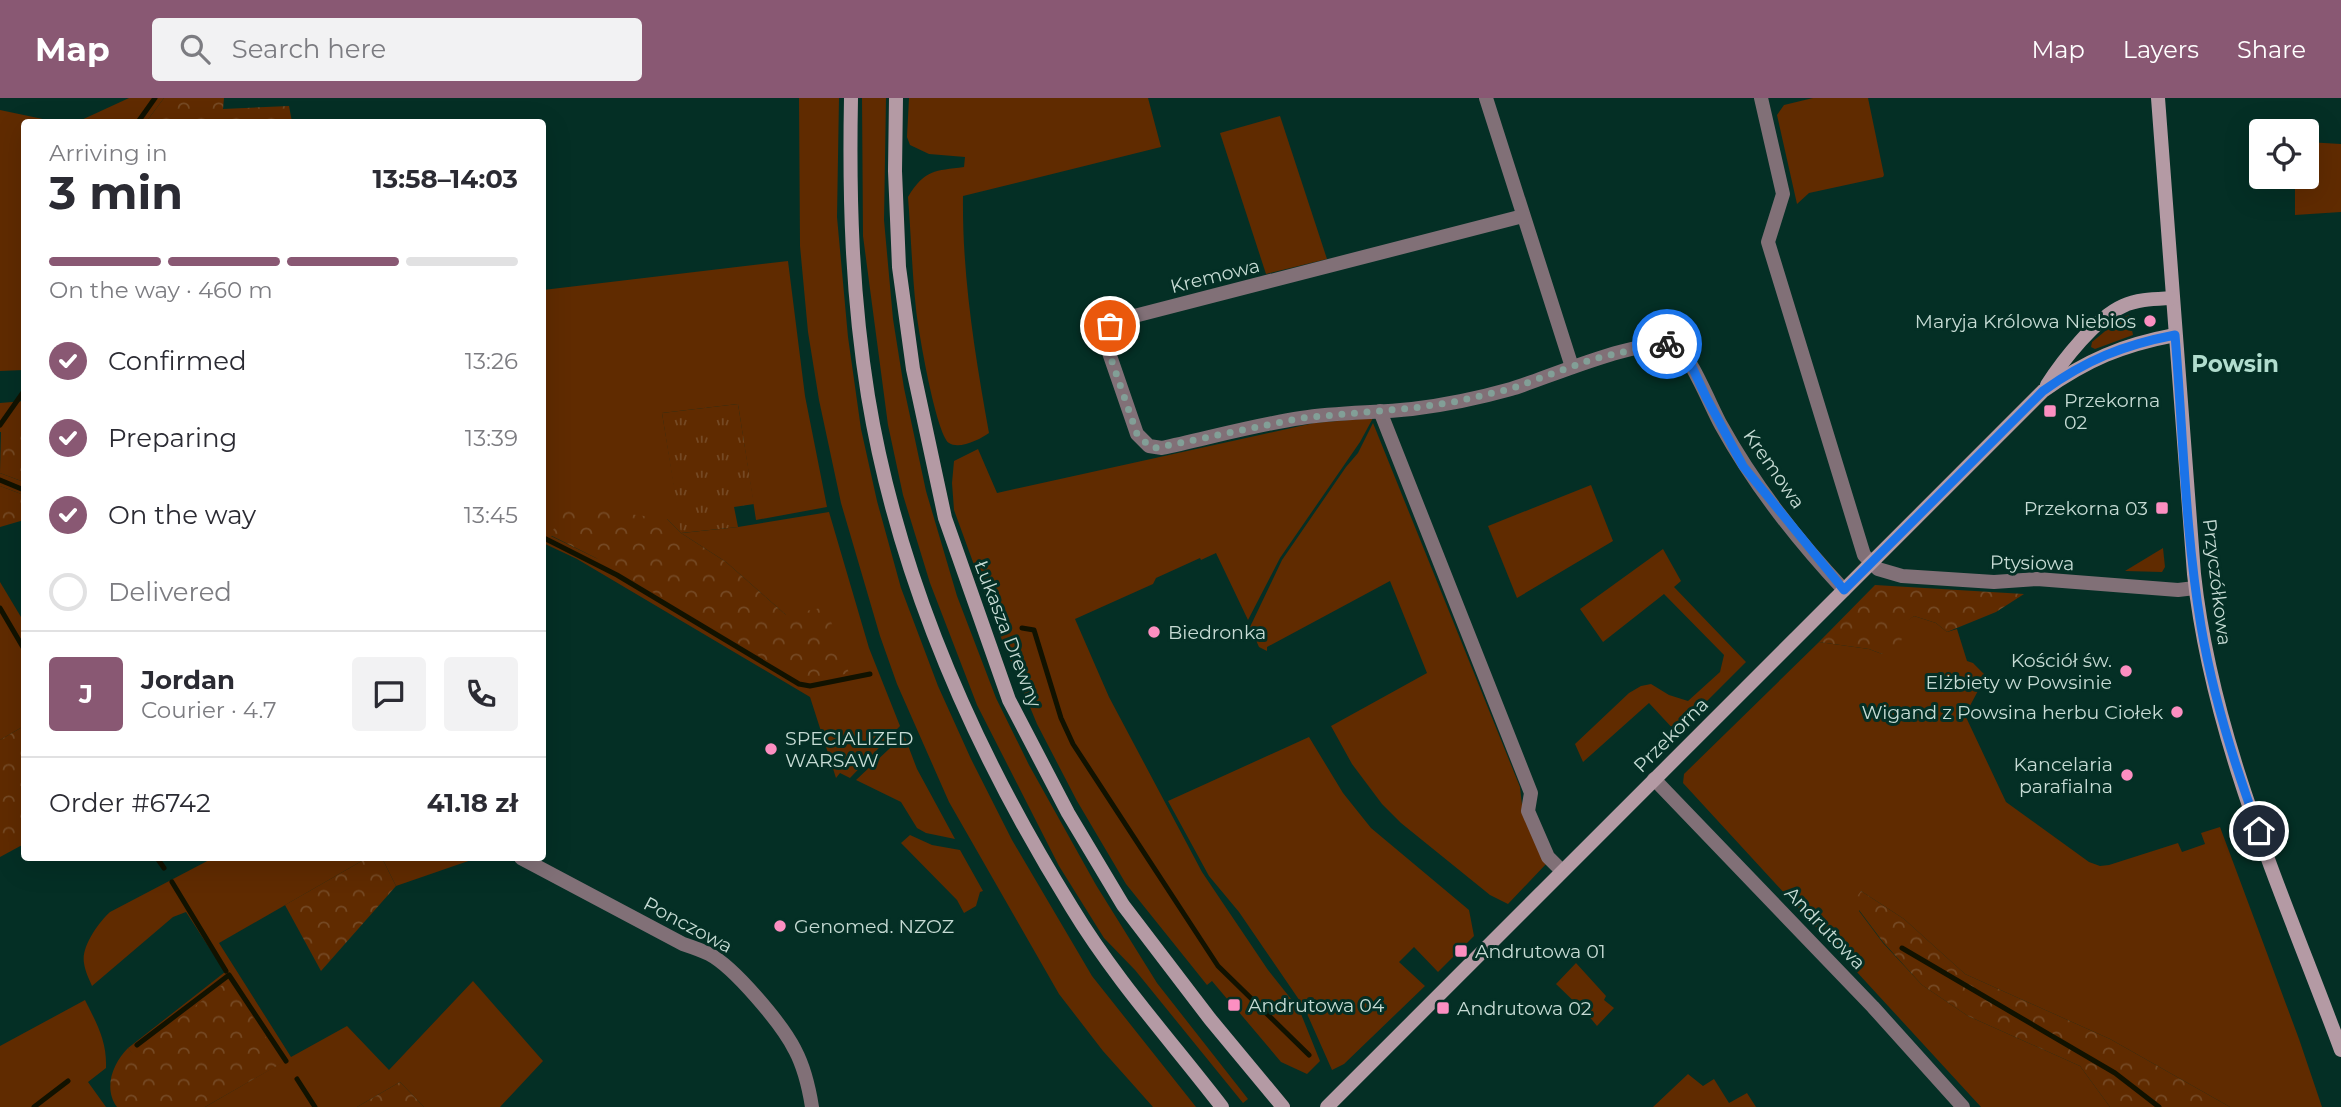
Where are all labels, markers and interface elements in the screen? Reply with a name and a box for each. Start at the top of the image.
search box [152,18,642,81]
text: Map [35,29,110,69]
icon: search [176,30,214,68]
text: Search here [232,33,386,65]
text: Map [2031,35,2085,64]
text: Layers [2123,35,2199,64]
text: Share [2237,35,2306,64]
map controls [2249,119,2319,189]
button: locate [2249,119,2319,189]
text: Arriving in [49,139,168,167]
text: 13:58–14:03 [373,163,518,195]
text: 3 min [49,164,183,221]
street label: Kremowa [1168,254,1262,298]
text: On the way · 460 m [49,276,273,304]
pin [1080,296,1140,356]
icon: bag [1091,307,1129,345]
courier [1632,309,1702,379]
place label: Maryja Królowa Niebios [1915,310,2136,333]
marker: Maryja Królowa Niebios [2142,313,2158,329]
icon: bike [1648,325,1686,363]
icon: check [49,342,87,380]
text: Confirmed [108,345,247,377]
text: 13:26 [465,347,518,375]
district label: Powsin [2191,350,2279,378]
place label: Przekorna 02 [2064,389,2160,434]
marker: Przekorna 02 [2042,403,2058,419]
icon: check [49,419,87,457]
text: Preparing [108,422,237,454]
text: 13:39 [465,424,518,452]
street label: Kremowa [1738,425,1810,513]
icon: check [49,496,87,534]
place label: Przekorna 03 [2024,497,2148,520]
text: On the way [108,499,256,531]
marker: Przekorna 03 [2154,500,2170,516]
text: 13:45 [464,501,518,529]
street label: Przyczółkowa [2198,517,2236,647]
street label: Ptysiowa [1990,551,2074,575]
street label: Łukasza Drewny [969,557,1047,711]
text: Delivered [108,576,232,608]
place label: Biedronka [1168,621,1266,644]
marker: Biedronka [1146,624,1162,640]
place label: Kościół św. Elżbiety w Powsinie [1926,649,2112,694]
button: chat [352,657,426,731]
button: phone [444,657,518,731]
marker: Kościół św. Elżbiety w Powsinie [2118,663,2134,679]
text: Jordan [141,664,235,696]
text: J [79,678,93,710]
street label: Przekorna [1629,693,1713,777]
text: Courier · 4.7 [141,696,277,724]
place label: Wigand z Powsina herbu Ciołek [1861,701,2164,724]
marker: Wigand z Powsina herbu Ciołek [2169,704,2185,720]
place label: SPECIALIZED WARSAW [785,727,913,772]
marker: SPECIALIZED WARSAW [763,741,779,757]
place label: Kancelaria parafialna [2014,753,2113,798]
marker: Kancelaria parafialna [2119,767,2135,783]
text: Order #6742 [49,787,211,819]
text: 41.18 zł [427,787,518,819]
pin [2229,801,2289,861]
icon: home [2240,812,2278,850]
street label: Andrutowa [1780,882,1870,974]
street label: Ponczowa [640,892,736,958]
place label: Genomed. NZOZ [794,915,954,938]
marker: Genomed. NZOZ [772,918,788,934]
place label: Andrutowa 01 [1475,940,1606,963]
marker: Andrutowa 01 [1453,943,1469,959]
place label: Andrutowa 04 [1248,994,1385,1017]
marker: Andrutowa 04 [1226,997,1242,1013]
place label: Andrutowa 02 [1457,997,1592,1020]
marker: Andrutowa 02 [1435,1000,1451,1016]

